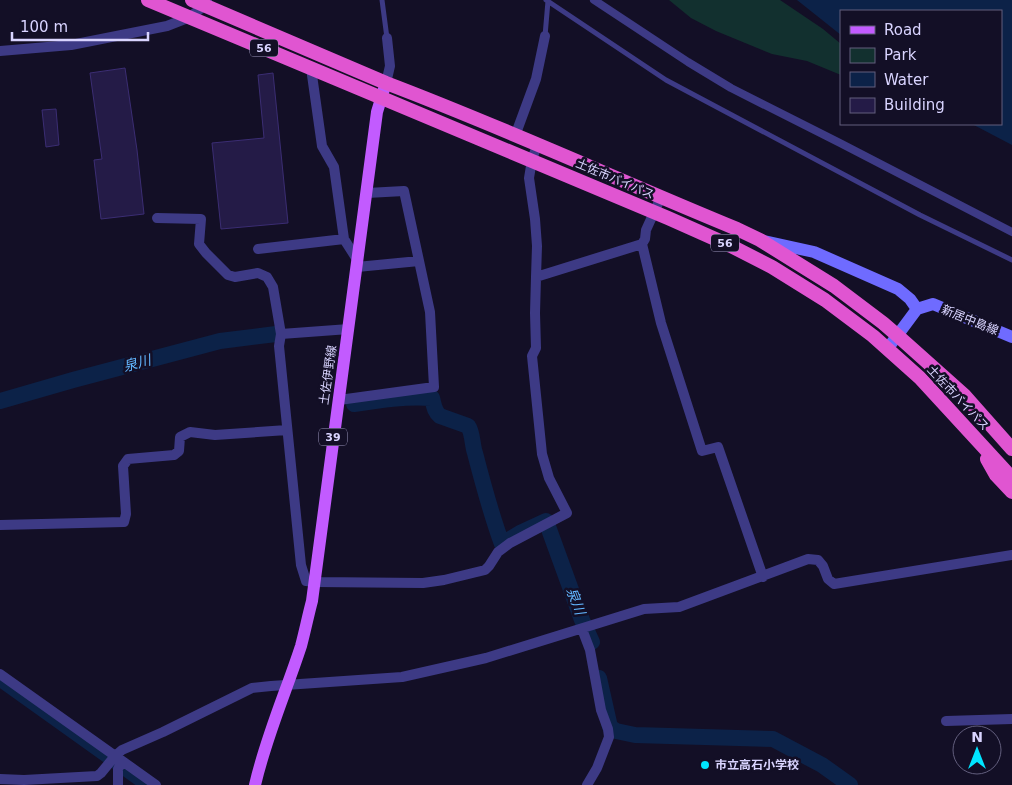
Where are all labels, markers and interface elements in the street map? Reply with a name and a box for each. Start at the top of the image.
scale bar [12,10,149,42]
legend [840,10,1002,125]
text: 100 m [20,18,68,36]
text: Road [884,21,922,39]
road number: 56 [250,40,278,56]
text: Park [884,46,917,64]
text: Water [884,71,929,89]
text: Building [884,96,945,114]
street label: 土佐市バイパス [574,156,656,202]
road number: 56 [711,234,739,252]
street label: 新居中島線 [940,302,1000,338]
street label: 土佐伊野線 [317,344,339,406]
water label: 泉川 [121,351,155,374]
street label: 土佐市バイパス [924,363,992,433]
road number: 39 [319,428,347,446]
water label: 泉川 [564,585,589,619]
north arrow [952,725,1002,775]
text: N [971,729,983,745]
place label: 市立高石小学校 [715,758,799,772]
marker: 市立高石小学校 [699,759,711,771]

